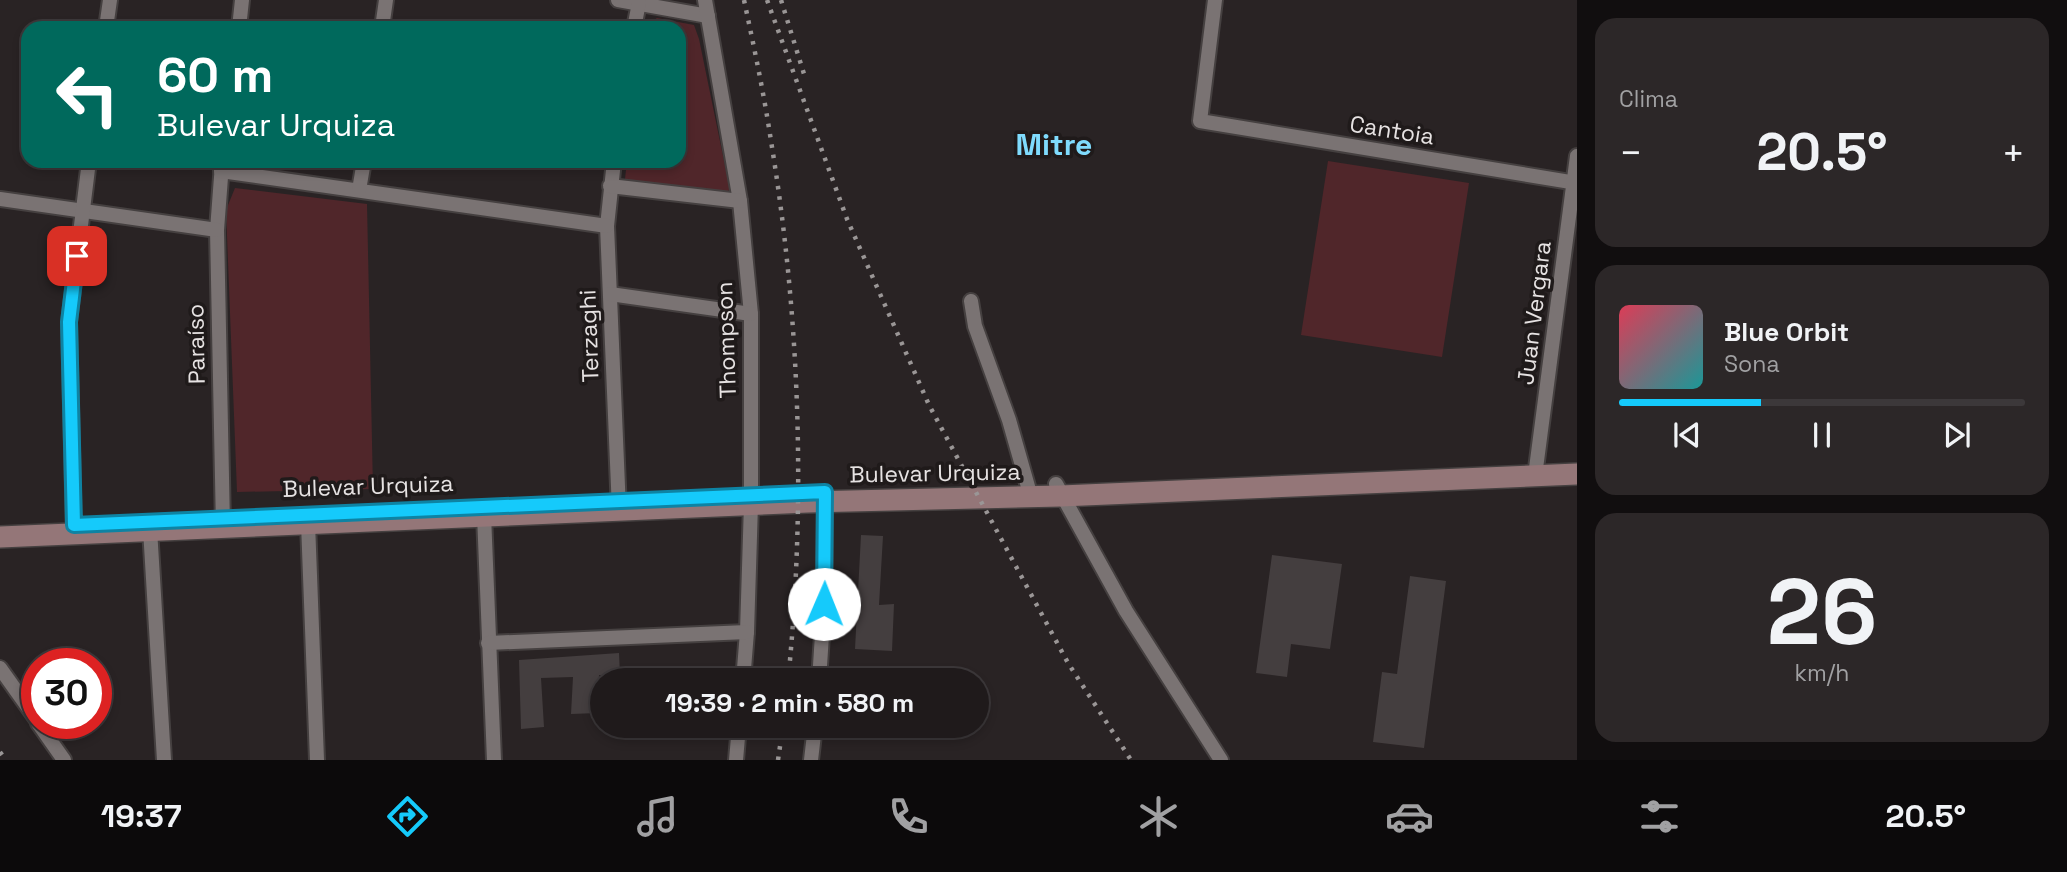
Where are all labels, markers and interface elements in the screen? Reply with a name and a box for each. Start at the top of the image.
text: 60 m [157,44,273,106]
icon: left [42,49,133,140]
text: Clima [1619,84,1678,114]
text: Bulevar Urquiza [157,105,395,145]
street label: Cantoia [1348,109,1436,151]
text: 20.5° [1756,119,1888,185]
district label: Mitre [1016,125,1092,164]
text: − [1619,129,1643,177]
text: + [2001,129,2025,177]
pin [47,226,107,286]
icon: arrive [58,237,96,275]
street label: Juan Vergara [1510,239,1558,387]
street label: Thompson [709,281,743,399]
street label: Terzaghi [572,289,606,383]
street label: Paraíso [180,304,212,384]
text: Blue Orbit [1724,315,1849,349]
text: Sona [1724,349,1780,379]
icon: previous [1668,416,1706,454]
icon: pause [1803,416,1841,454]
icon: next [1938,416,1976,454]
street label: Bulevar Urquiza [849,457,1021,489]
street label: Bulevar Urquiza [282,468,454,504]
text: 26 [1767,554,1877,671]
position arrow [787,567,861,641]
speed limit sign: 30 [21,648,112,739]
text: km/h [1795,658,1849,688]
text: 19:39 · 2 min · 580 m [665,686,914,720]
icon: directions [383,792,432,841]
icon: music [633,792,682,841]
icon: phone [884,792,933,841]
icon: climate [1134,792,1183,841]
icon: car [1385,792,1434,841]
icon: filters [1635,792,1684,841]
text: 19:37 [101,796,182,836]
text: 20.5° [1886,796,1966,836]

